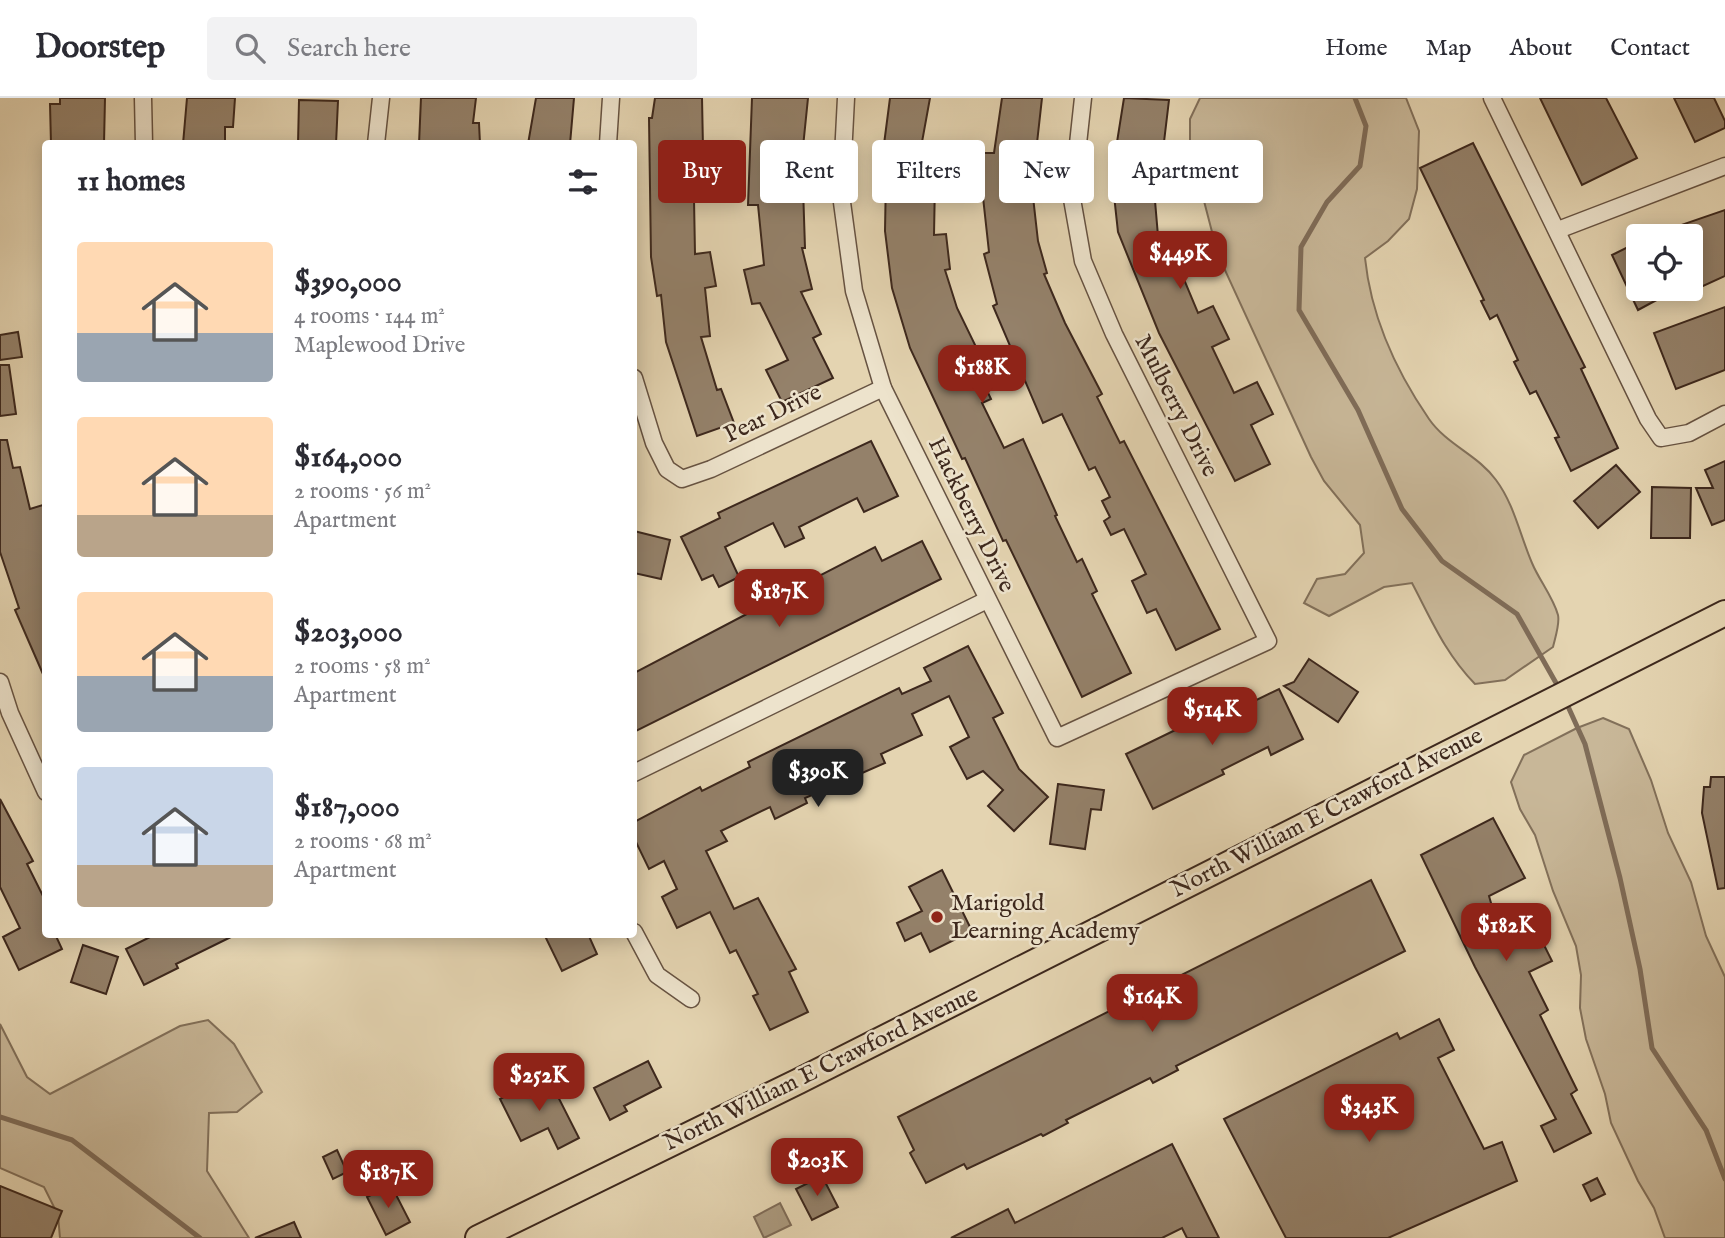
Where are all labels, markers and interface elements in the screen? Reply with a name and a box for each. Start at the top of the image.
search box [207,17,697,80]
text: Doorstep [35,27,165,69]
icon: search [231,29,269,67]
text: Search here [287,32,411,65]
text: Home [1325,33,1388,64]
text: Map [1426,33,1472,64]
text: About [1510,33,1572,64]
text: Contact [1610,33,1690,64]
chip: Buy [658,140,746,203]
chip: Rent [760,140,858,203]
chip: Filters [872,140,985,203]
chip: New [999,140,1094,203]
chip: Apartment [1108,140,1263,203]
text: 11 homes [77,163,185,201]
icon: filters [564,163,602,201]
map controls [1626,224,1703,301]
button: locate [1626,224,1703,301]
pin: $449K [1131,232,1229,291]
text: $449K [1149,239,1211,268]
text: $390,000 [294,264,402,302]
icon: home [133,270,217,354]
text: 4 rooms · 144 m² [294,302,445,331]
street label: Mulberry Drive [1127,330,1225,482]
text: Maplewood Drive [294,331,465,360]
pin: $188K [933,345,1031,405]
text: $188K [954,353,1010,382]
street label: Pear Drive [719,377,827,451]
street label: Hackberry Drive [920,432,1022,598]
text: $164,000 [294,439,402,477]
icon: home [133,445,217,529]
text: 2 rooms · 56 m² [294,477,431,506]
text: Apartment [294,506,397,535]
pin: $187K [730,570,828,629]
text: $187K [750,577,808,606]
text: $203,000 [294,614,403,652]
icon: home [133,620,217,704]
text: 2 rooms · 58 m² [294,652,431,681]
text: Apartment [294,681,397,710]
pin: $514K [1163,688,1261,747]
text: $514K [1183,695,1241,724]
street label: North William E Crawford Avenue [1166,721,1488,905]
pin: $390K [769,750,867,809]
text: $390K [788,757,848,786]
text: $187,000 [294,789,400,827]
icon: home [133,795,217,879]
text: 2 rooms · 68 m² [294,827,432,856]
text: Apartment [294,856,397,885]
place label: Marigold Learning Academy [951,888,1140,947]
pin: $182K [1457,904,1555,963]
marker: Marigold Learning Academy [929,909,945,925]
text: $182K [1477,911,1535,940]
pin: $164K [1103,974,1201,1034]
street label: North William E Crawford Avenue [659,979,983,1159]
text: $164K [1123,982,1181,1011]
pin: $252K [490,1054,588,1113]
text: $252K [509,1061,569,1090]
pin: $343K [1320,1084,1418,1144]
text: $343K [1340,1092,1398,1121]
pin: $203K [768,1138,866,1198]
text: $203K [787,1146,847,1175]
pin: $187K [339,1150,437,1210]
text: $187K [359,1158,417,1187]

